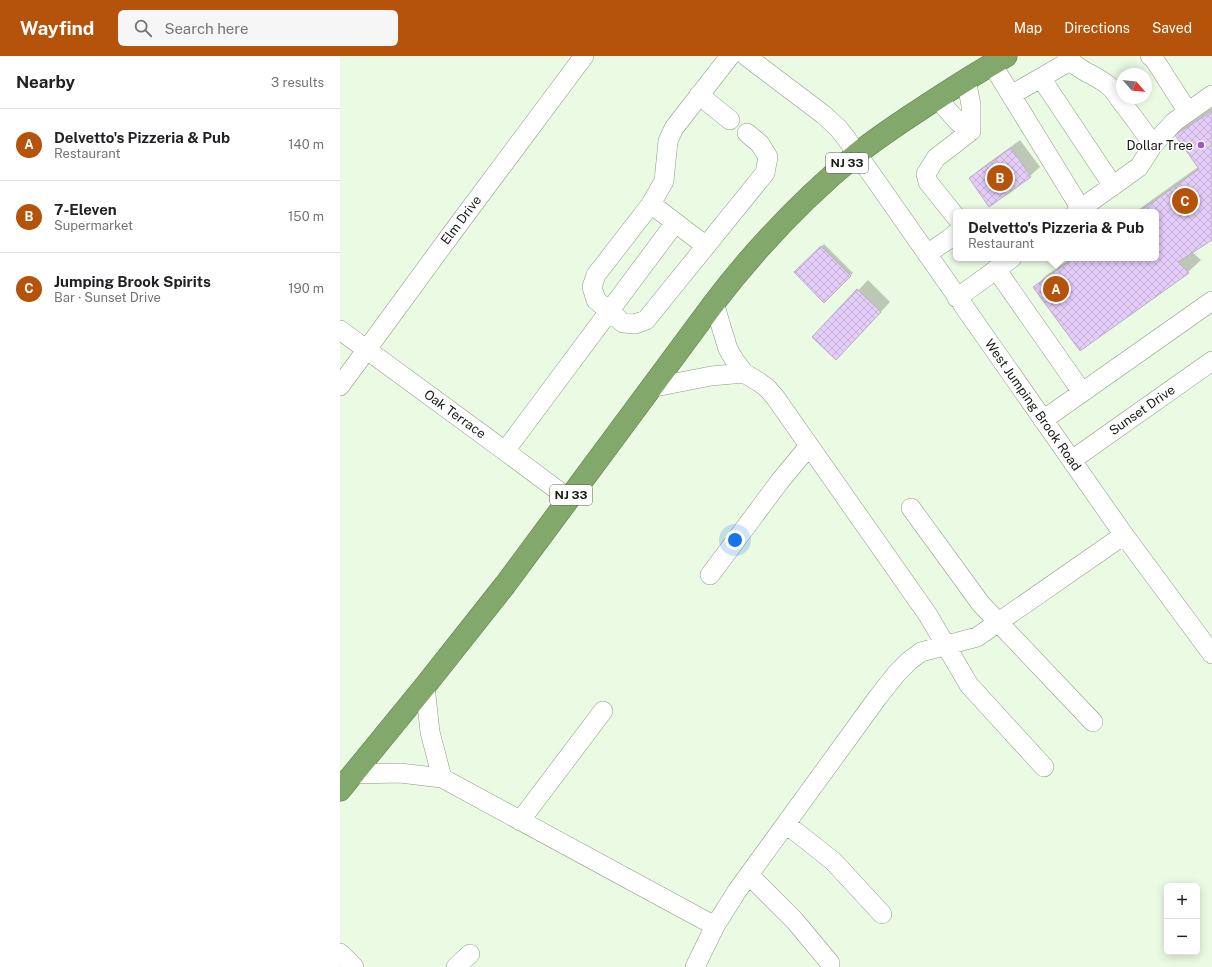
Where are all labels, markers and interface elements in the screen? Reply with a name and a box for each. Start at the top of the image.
search box [118,10,398,46]
text: Wayfind [20,17,94,39]
icon: search [132,17,154,39]
text: Search here [164,20,249,37]
text: Map [1014,20,1042,36]
text: Directions [1064,20,1130,36]
text: Saved [1152,20,1192,36]
north arrow [1116,68,1152,104]
text: Nearby [16,72,75,92]
text: 3 results [271,75,324,90]
text: Delvetto's Pizzeria & Pub [54,129,230,146]
text: A [24,137,34,152]
text: 140 m [288,137,324,152]
place label: Dollar Tree [1127,138,1193,153]
marker: Dollar Tree [1196,140,1206,150]
text: Restaurant [54,146,120,161]
road number: NJ 33 [826,153,868,173]
pin: B [987,163,1013,193]
pin: C [1172,186,1198,216]
street label: Elm Drive [438,193,484,247]
text: 7-Eleven [54,201,117,218]
text: B [25,209,33,224]
text: 150 m [288,209,324,224]
popup [953,209,1159,261]
text: Supermarket [54,218,133,233]
text: Delvetto's Pizzeria & Pub [968,219,1144,236]
text: Restaurant [968,236,1034,251]
text: Jumping Brook Spirits [54,273,211,290]
pin: A [1043,274,1069,304]
text: C [24,281,34,296]
text: 190 m [288,281,324,296]
text: Bar · Sunset Drive [54,290,161,305]
street label: West Jumping Brook Road [982,336,1084,474]
street label: Sunset Drive [1106,382,1178,438]
street label: Oak Terrace [421,387,489,441]
road number: NJ 33 [550,485,592,505]
your location [725,530,745,550]
map controls [1164,883,1200,955]
button: + [1164,883,1200,919]
button: − [1164,919,1200,955]

